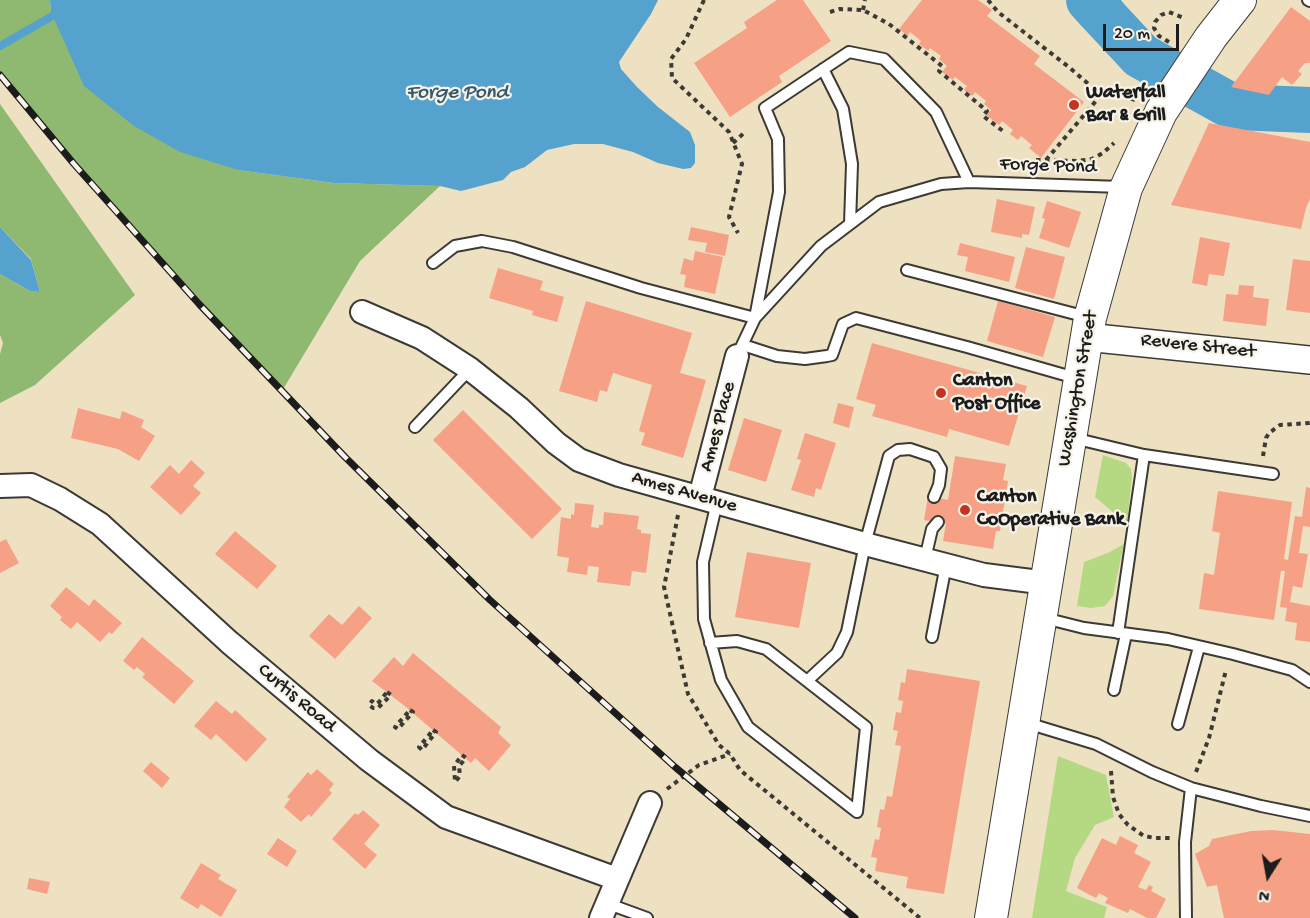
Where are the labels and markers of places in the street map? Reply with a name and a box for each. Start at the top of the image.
place label: Waterfall Bar & Grill [1086,82,1166,129]
marker: Waterfall Bar & Grill [1067,98,1081,112]
place label: Canton Post Office [953,370,1040,417]
marker: Canton Post Office [934,386,948,400]
place label: Canton CoOperative Bank [977,486,1125,533]
marker: Canton CoOperative Bank [958,503,972,517]

